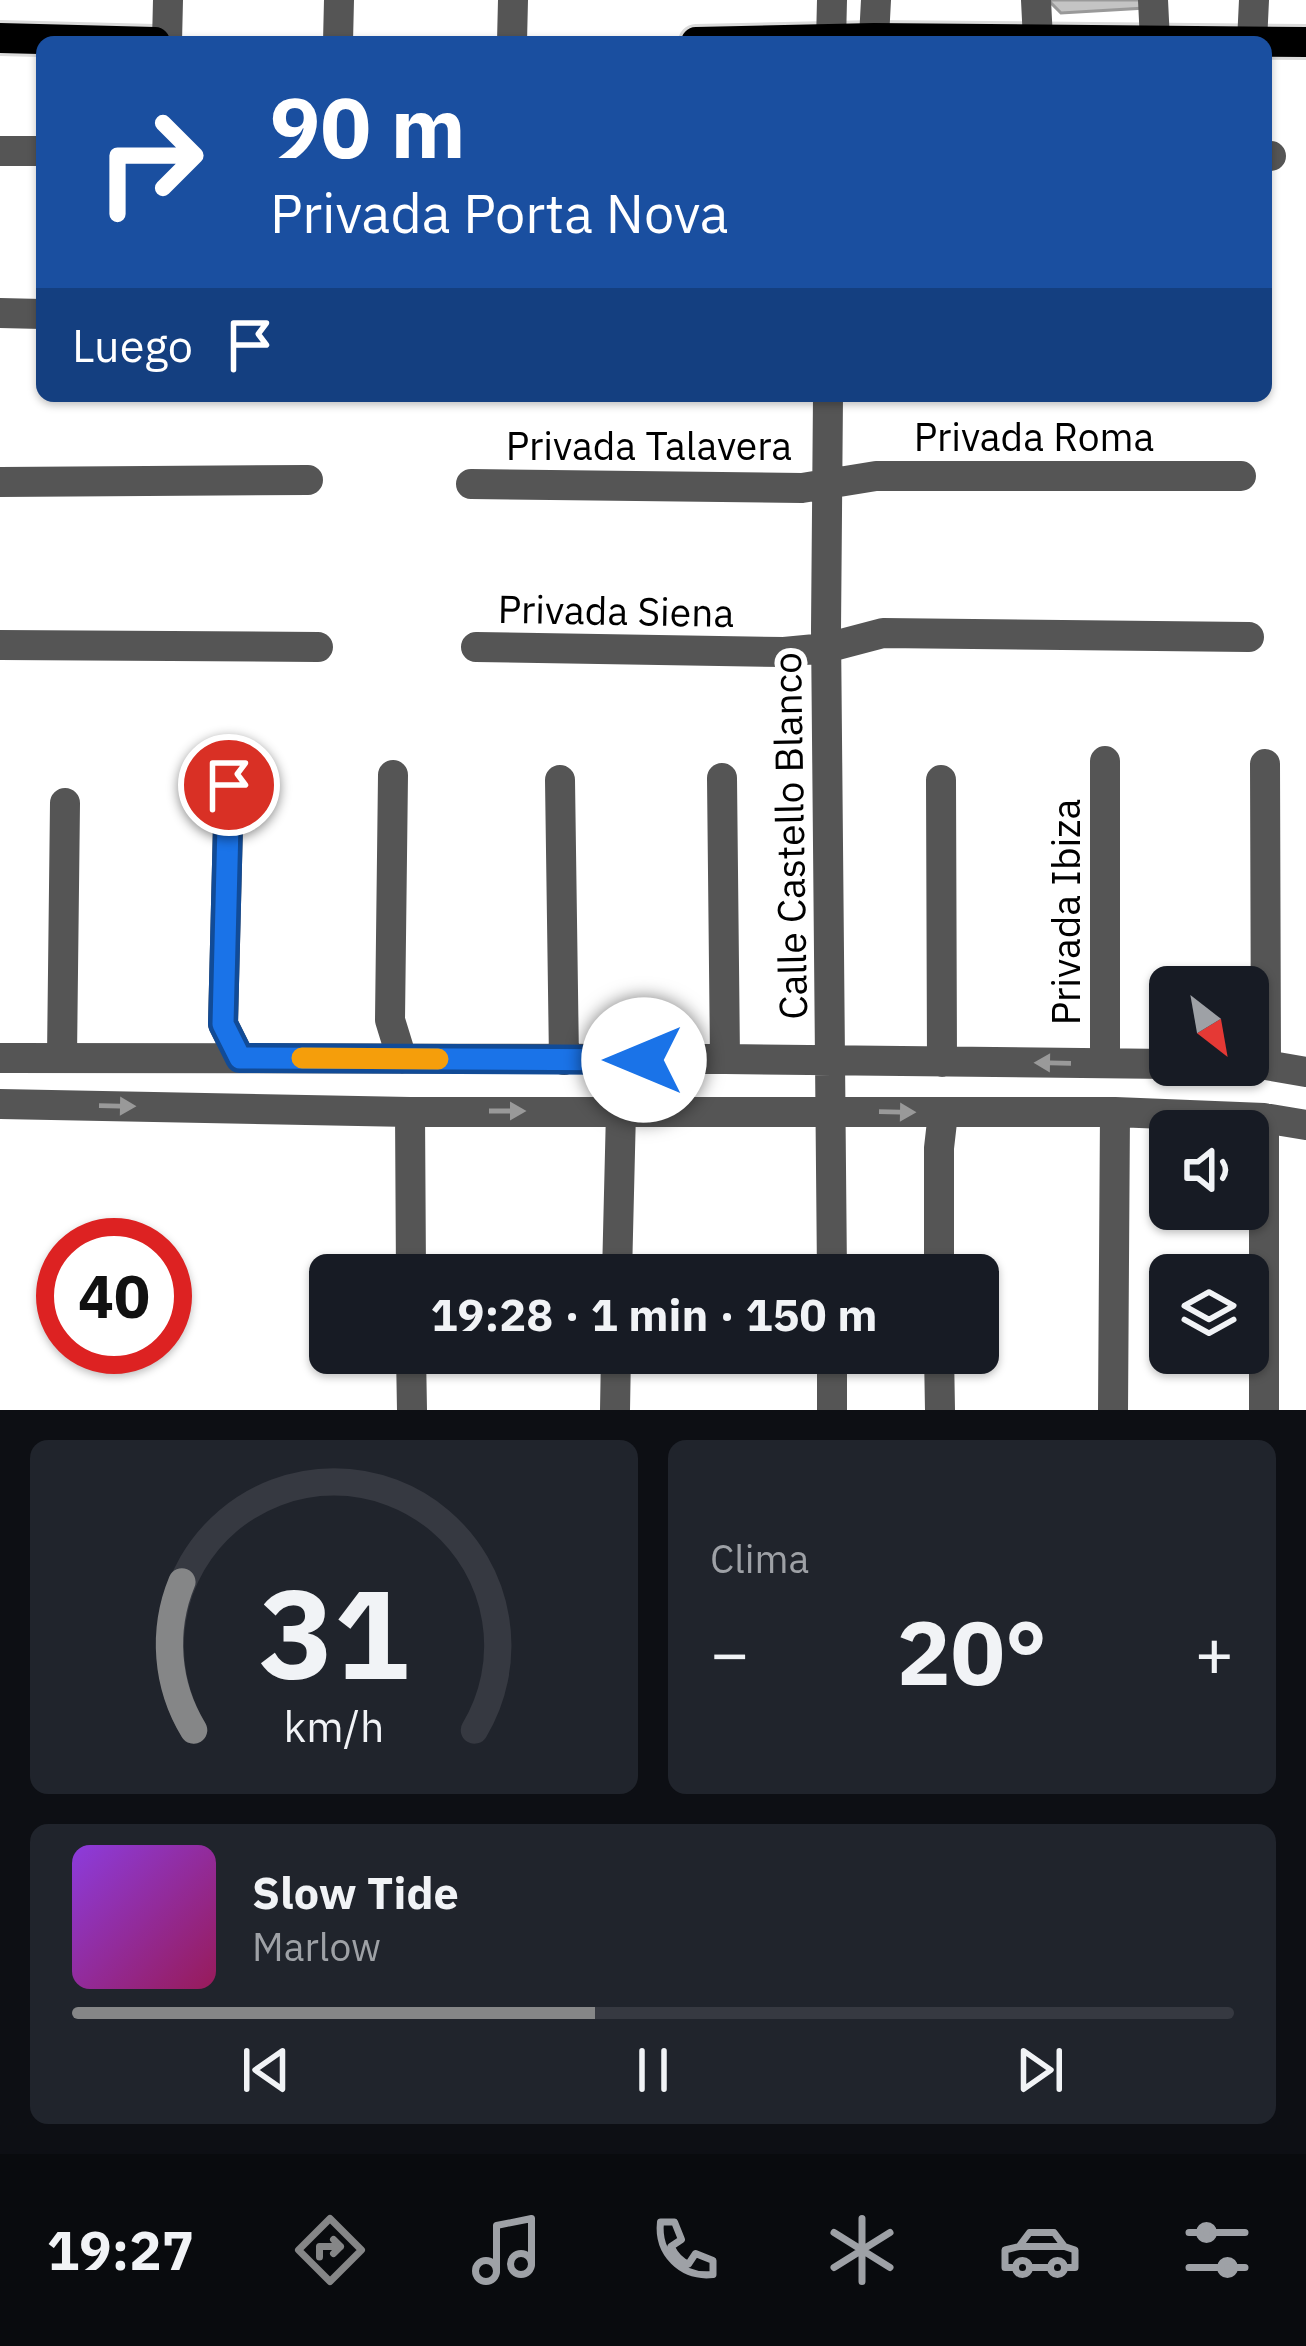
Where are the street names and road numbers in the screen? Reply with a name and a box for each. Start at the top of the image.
street label: Privada Roma [914,411,1154,462]
street label: Privada Talavera [506,420,792,471]
street label: Privada Siena [497,583,735,638]
street label: Calle Castello Blanco [761,652,818,1020]
street label: Privada Ibiza [1040,799,1091,1025]

